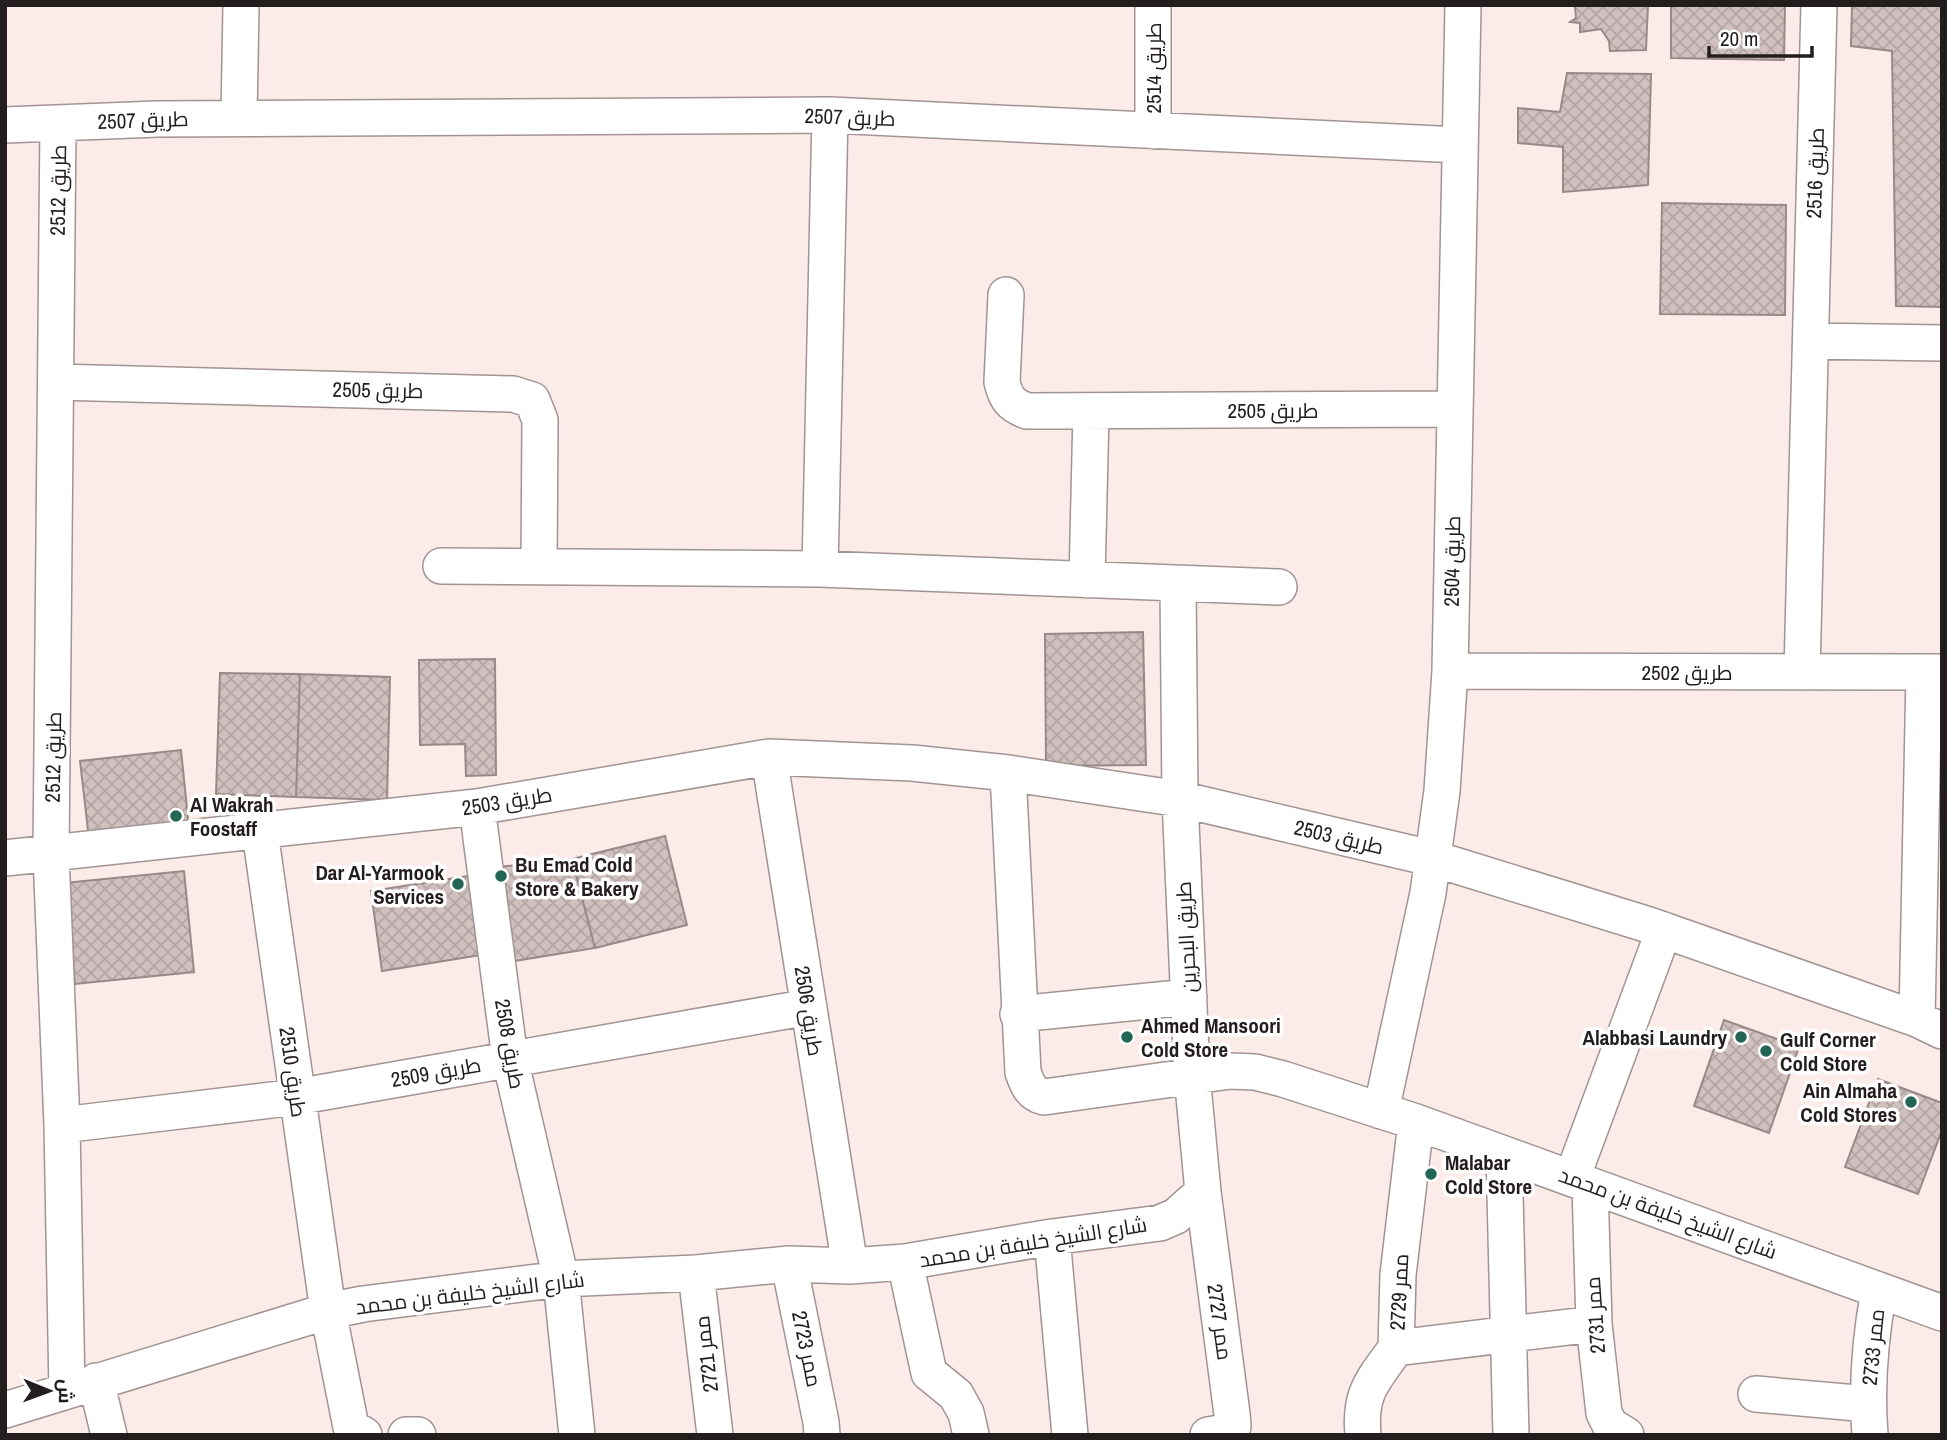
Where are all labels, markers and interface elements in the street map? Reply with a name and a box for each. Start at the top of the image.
scale bar [1709,14,1812,58]
street label: طريق 2514 [1139,22,1168,114]
text: 20 m [1720,24,1758,53]
street label: طريق 2507 [804,101,896,133]
street label: طريق 2507 [97,104,189,136]
street label: طريق 2516 [1799,127,1831,219]
street label: طريق 2512 [43,144,73,236]
street label: طريق 2505 [332,375,424,405]
street label: طريق 2505 [1227,396,1319,425]
street label: طريق 2504 [1437,515,1467,607]
street label: طريق 2502 [1641,658,1733,687]
street label: طريق 2512 [38,711,68,803]
street label: طريق 2503 [460,780,554,822]
place label: Al Wakrah Foostaff [190,790,274,843]
marker: Al Wakrah Foostaff [168,808,184,824]
street label: طريق 2503 [1291,813,1387,861]
place label: Bu Emad Cold Store & Bakery [515,850,639,903]
place label: Dar Al-Yarmook Services [315,858,444,911]
marker: Bu Emad Cold Store & Bakery [493,868,509,884]
marker: Dar Al-Yarmook Services [450,876,466,892]
street label: طريق البحرين [1169,881,1203,993]
street label: طريق 2506 [788,964,830,1058]
street label: طريق 2508 [488,997,532,1091]
place label: Ahmed Mansoori Cold Store [1141,1011,1281,1064]
place label: Alabbasi Laundry [1582,1023,1727,1052]
street label: طريق 2510 [272,1025,314,1119]
place label: Gulf Corner Cold Store [1780,1025,1876,1078]
marker: Ahmed Mansoori Cold Store [1119,1029,1135,1045]
marker: Alabbasi Laundry [1733,1029,1749,1045]
marker: Gulf Corner Cold Store [1758,1043,1774,1059]
street label: طريق 2509 [389,1050,483,1094]
place label: Ain Almaha Cold Stores [1800,1076,1897,1129]
marker: Ain Almaha Cold Stores [1903,1094,1919,1110]
place label: Malabar Cold Store [1445,1148,1532,1201]
street label: شارع الشيخ خليفة بن محمد [1555,1160,1781,1266]
marker: Malabar Cold Store [1423,1166,1439,1182]
street label: شارع الشيخ خليفة بن محمد [917,1210,1149,1274]
street label: ممر 2729 [1383,1253,1415,1331]
street label: شارع الشيخ خليفة بن محمد [354,1265,586,1321]
street label: ممر 2731 [1578,1276,1612,1354]
street label: ممر 2727 [1200,1282,1240,1362]
street label: ممر 2733 [1855,1307,1891,1387]
street label: ممر 2723 [785,1308,829,1390]
street label: ممر 2721 [687,1314,725,1394]
north arrow [14,1356,84,1426]
text: ش [53,1379,79,1404]

